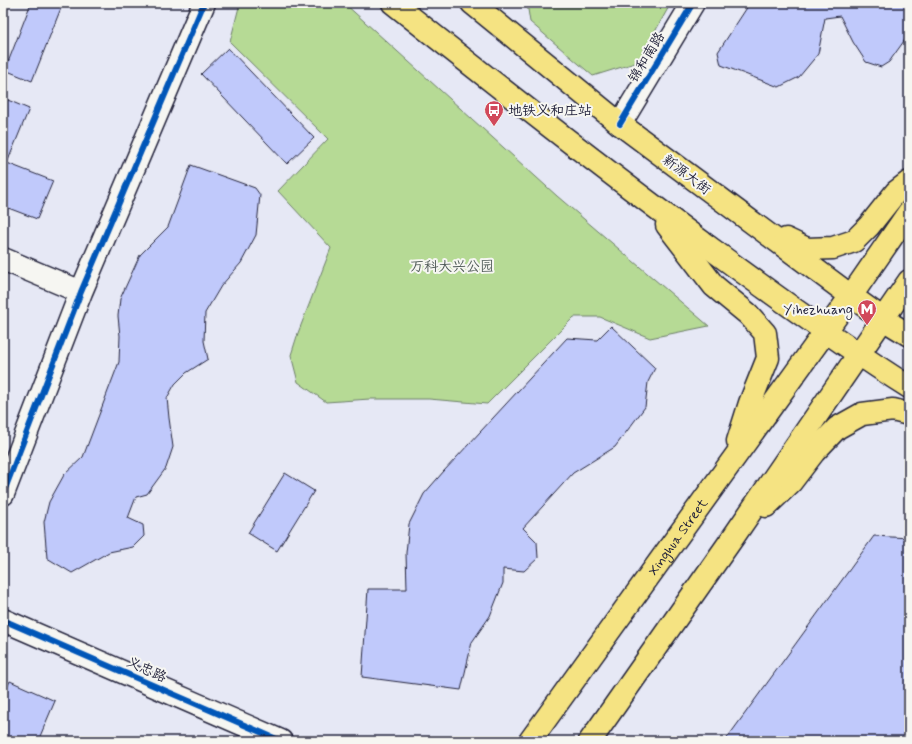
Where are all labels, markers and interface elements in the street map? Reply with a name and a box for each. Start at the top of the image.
street label: 锦和南路 [625,29,669,86]
bus stop icon: 地铁义和庄站 [483,99,505,127]
place label: 地铁义和庄站 [508,102,592,120]
street label: 新源大街 [659,151,714,199]
park label: 万科大兴公园 [410,258,494,276]
metro station icon: Yihezhuang [856,298,878,326]
place label: Yihezhuang [783,301,853,320]
street label: Xinghua Street [644,494,713,579]
street label: 义忠路 [124,653,169,687]

